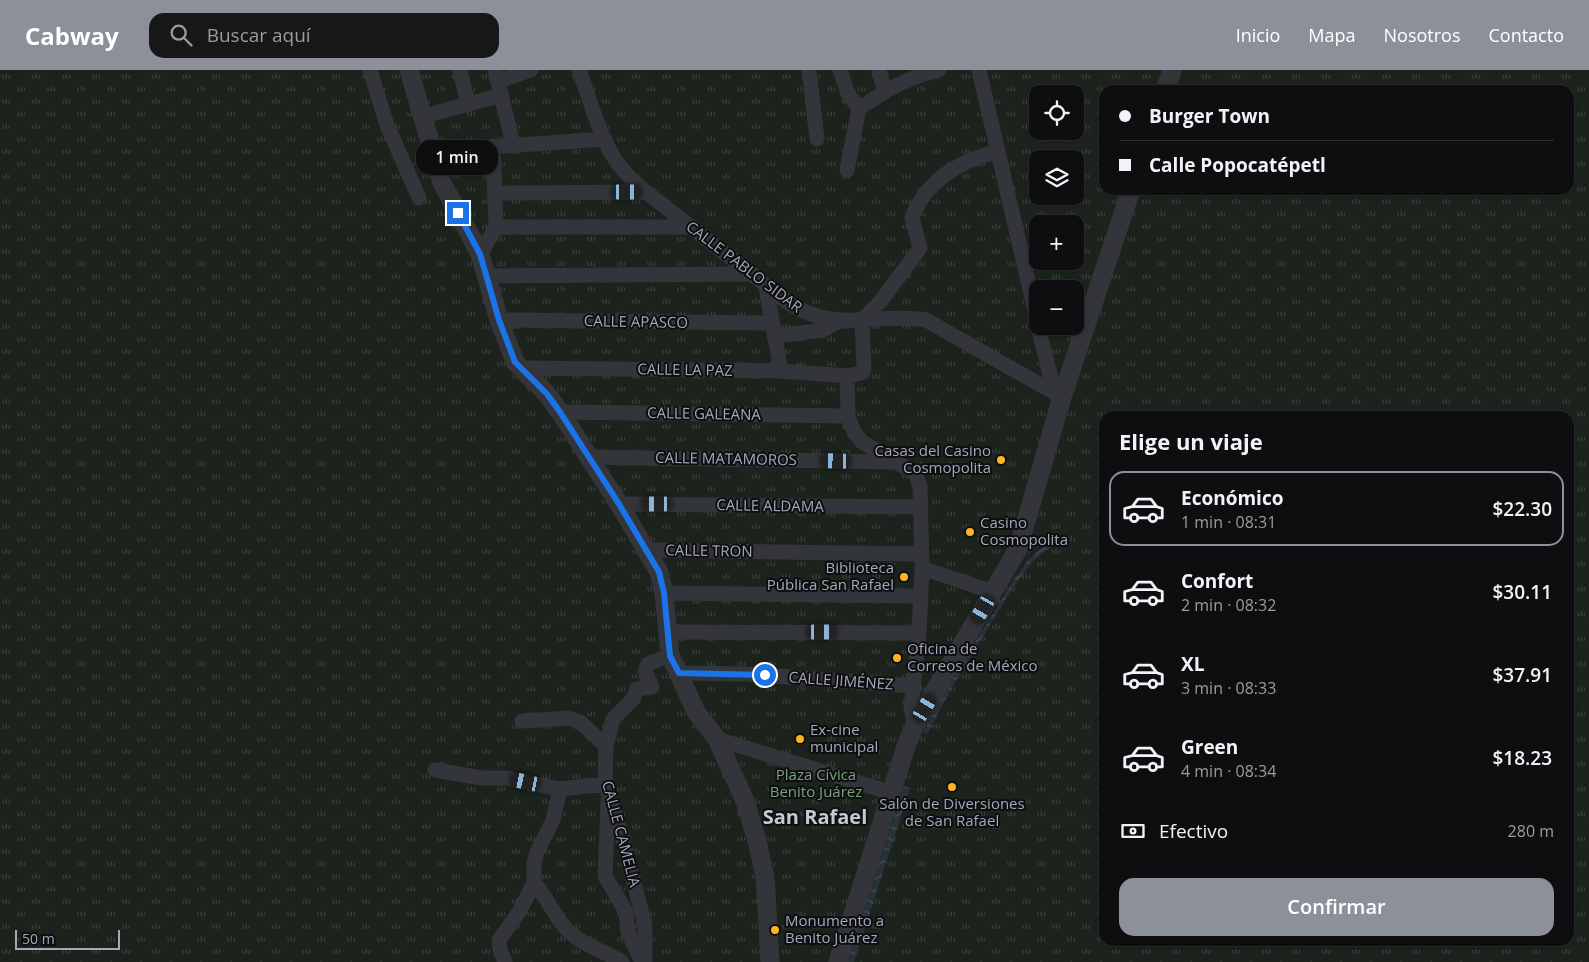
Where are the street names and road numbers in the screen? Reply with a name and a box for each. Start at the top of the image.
street label: CALLE PABLO SIDAR [682,216,807,317]
street label: CALLE APASCO [584,310,688,332]
street label: CALLE LA PAZ [637,358,733,380]
street label: CALLE GALEANA [647,402,762,424]
street label: CALLE MATAMOROS [655,447,797,469]
street label: CALLE ALDAMA [716,494,824,516]
street label: CALLE TRON [665,539,753,561]
street label: CALLE JIMÉNEZ [788,666,894,694]
street label: CALLE CAMELIA [598,778,646,890]

